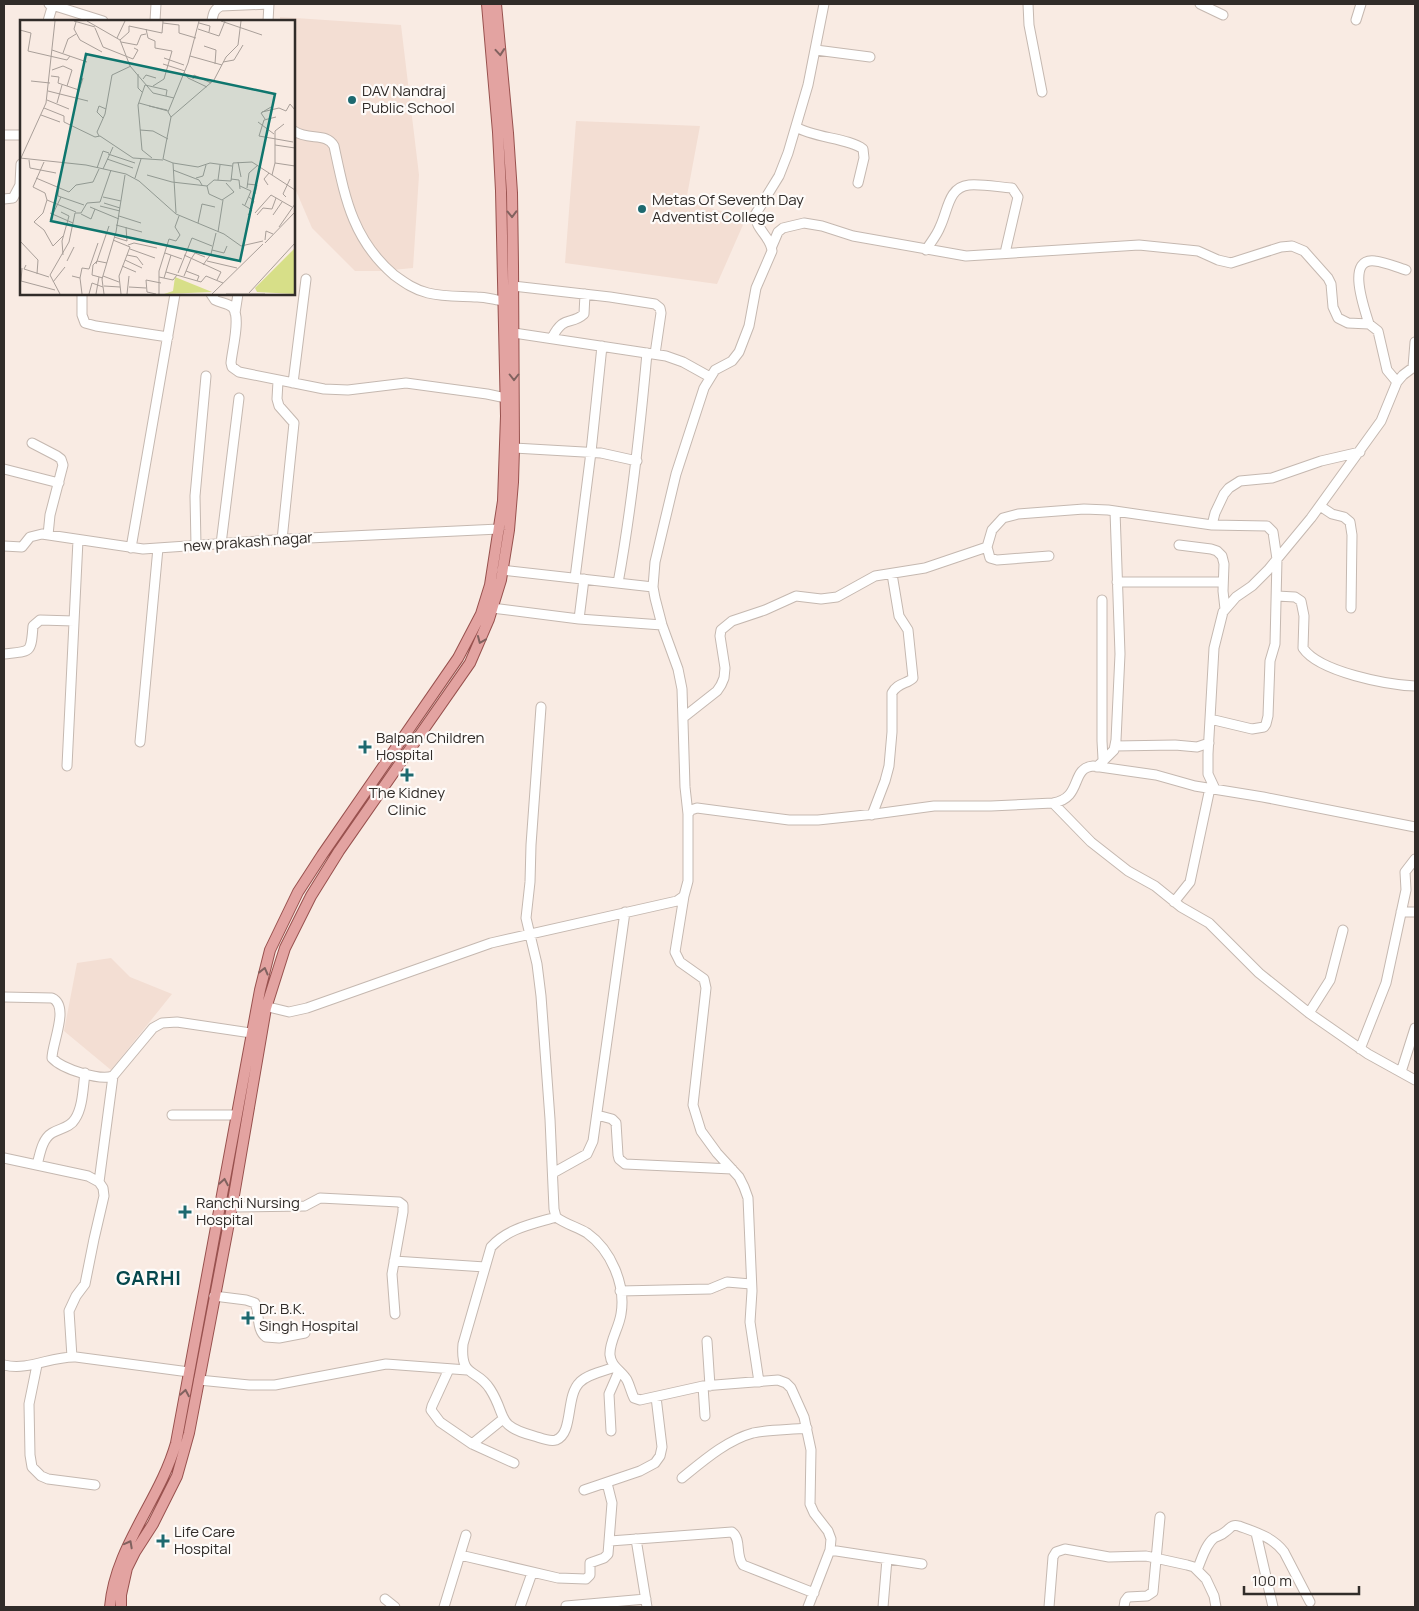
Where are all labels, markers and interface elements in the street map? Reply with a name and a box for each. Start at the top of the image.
inset map [20,20,295,295]
one-way arrow [494,49,505,57]
place label: DAV Nandraj Public School [362,80,455,118]
marker: DAV Nandraj Public School [346,94,358,106]
place label: Metas Of Seventh Day Adventist College [652,189,804,227]
marker: Metas Of Seventh Day Adventist College [636,203,648,215]
one-way arrow [507,211,517,219]
one-way arrow [509,374,519,381]
street label: new prakash nagar [183,526,314,556]
one-way arrow [477,635,487,644]
place label: Balpan Children Hospital [376,727,484,765]
marker: Balpan Children Hospital [358,740,372,754]
marker: The Kidney Clinic [400,768,414,782]
place label: The Kidney Clinic [369,782,445,820]
one-way arrow [258,966,269,975]
one-way arrow [219,1178,229,1186]
place label: Ranchi Nursing Hospital [196,1192,300,1230]
marker: Ranchi Nursing Hospital [178,1205,192,1219]
district label: GARHI [116,1264,182,1291]
place label: Dr. B.K. Singh Hospital [259,1298,359,1336]
marker: Dr. B.K. Singh Hospital [241,1311,255,1325]
one-way arrow [180,1389,190,1398]
place label: Life Care Hospital [174,1521,235,1559]
marker: Life Care Hospital [156,1534,170,1548]
one-way arrow [123,1541,133,1550]
scale bar [1244,1564,1359,1596]
text: 100 m [1252,1570,1292,1591]

